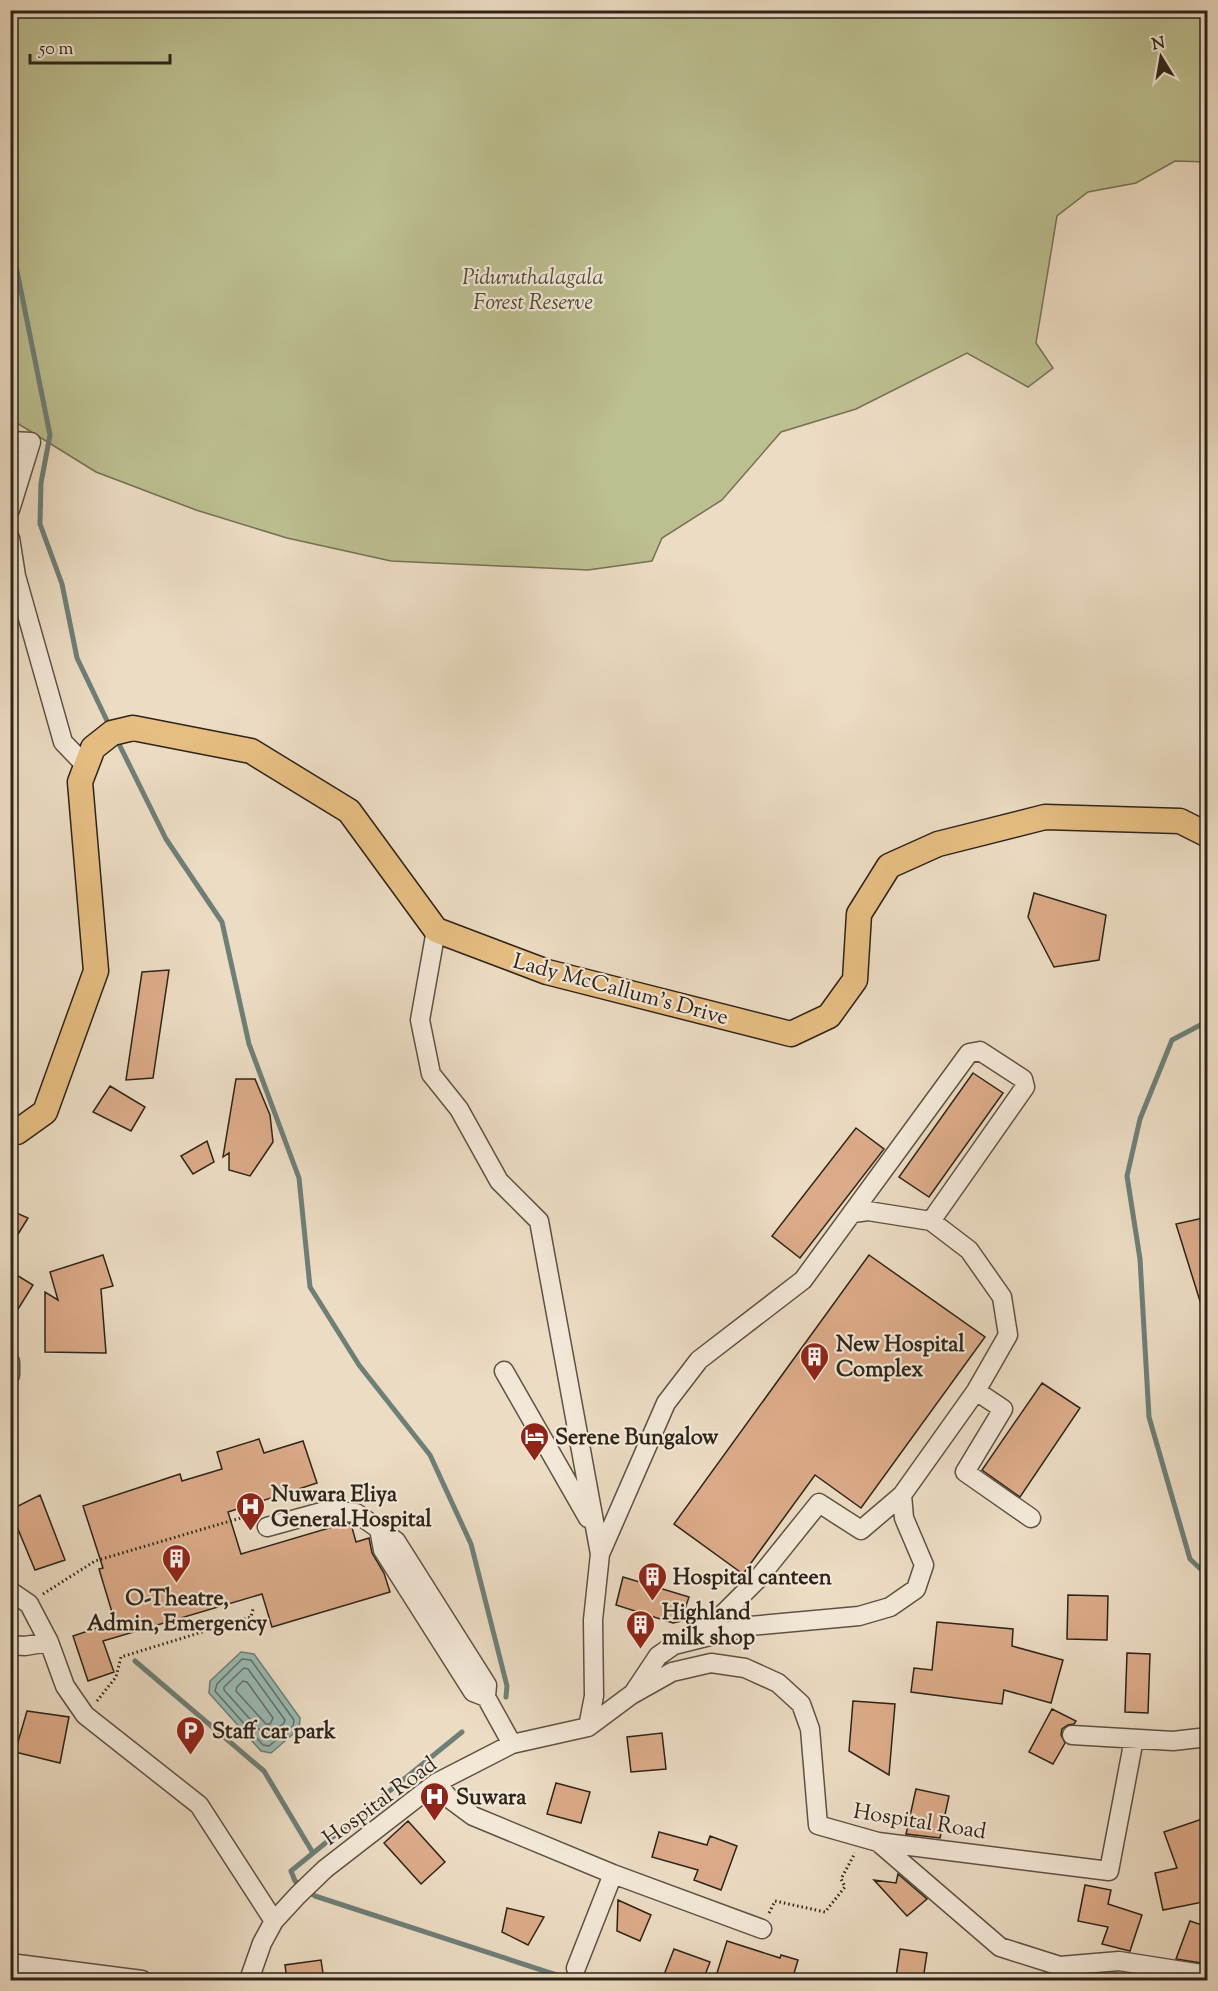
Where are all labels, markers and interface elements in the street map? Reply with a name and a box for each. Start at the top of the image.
scale bar [30,27,170,65]
north arrow [1131,27,1191,87]
text: N [1150,32,1167,57]
text: 50 m [38,37,74,63]
park label: Piduruthalagala Forest Reserve [462,263,604,320]
street label: Lady McCallum's Drive [509,947,732,1035]
place label: New Hospital Complex [836,1330,965,1387]
building icon: New Hospital Complex [799,1340,831,1382]
hotel icon: Serene Bungalow [518,1420,550,1462]
place label: Serene Bungalow [555,1423,719,1455]
place label: Nuwara Eliya General Hospital [271,1480,433,1537]
hospital icon: Nuwara Eliya General Hospital [234,1490,266,1532]
building icon: O-Theatre, Admin, Emergency [161,1542,193,1584]
building icon: Hospital canteen [636,1560,668,1602]
place label: Hospital canteen [673,1563,832,1595]
place label: O-Theatre, Admin, Emergency [87,1584,267,1641]
place label: Highland milk shop [662,1598,755,1655]
building icon: Highland milk shop [625,1608,657,1650]
parking icon: Staff car park [175,1714,207,1756]
place label: Staff car park [212,1717,336,1749]
street label: Hospital Road [317,1750,445,1855]
hospital icon: Suwara [419,1780,451,1822]
place label: Suwara [456,1783,527,1815]
street label: Hospital Road [851,1797,988,1849]

